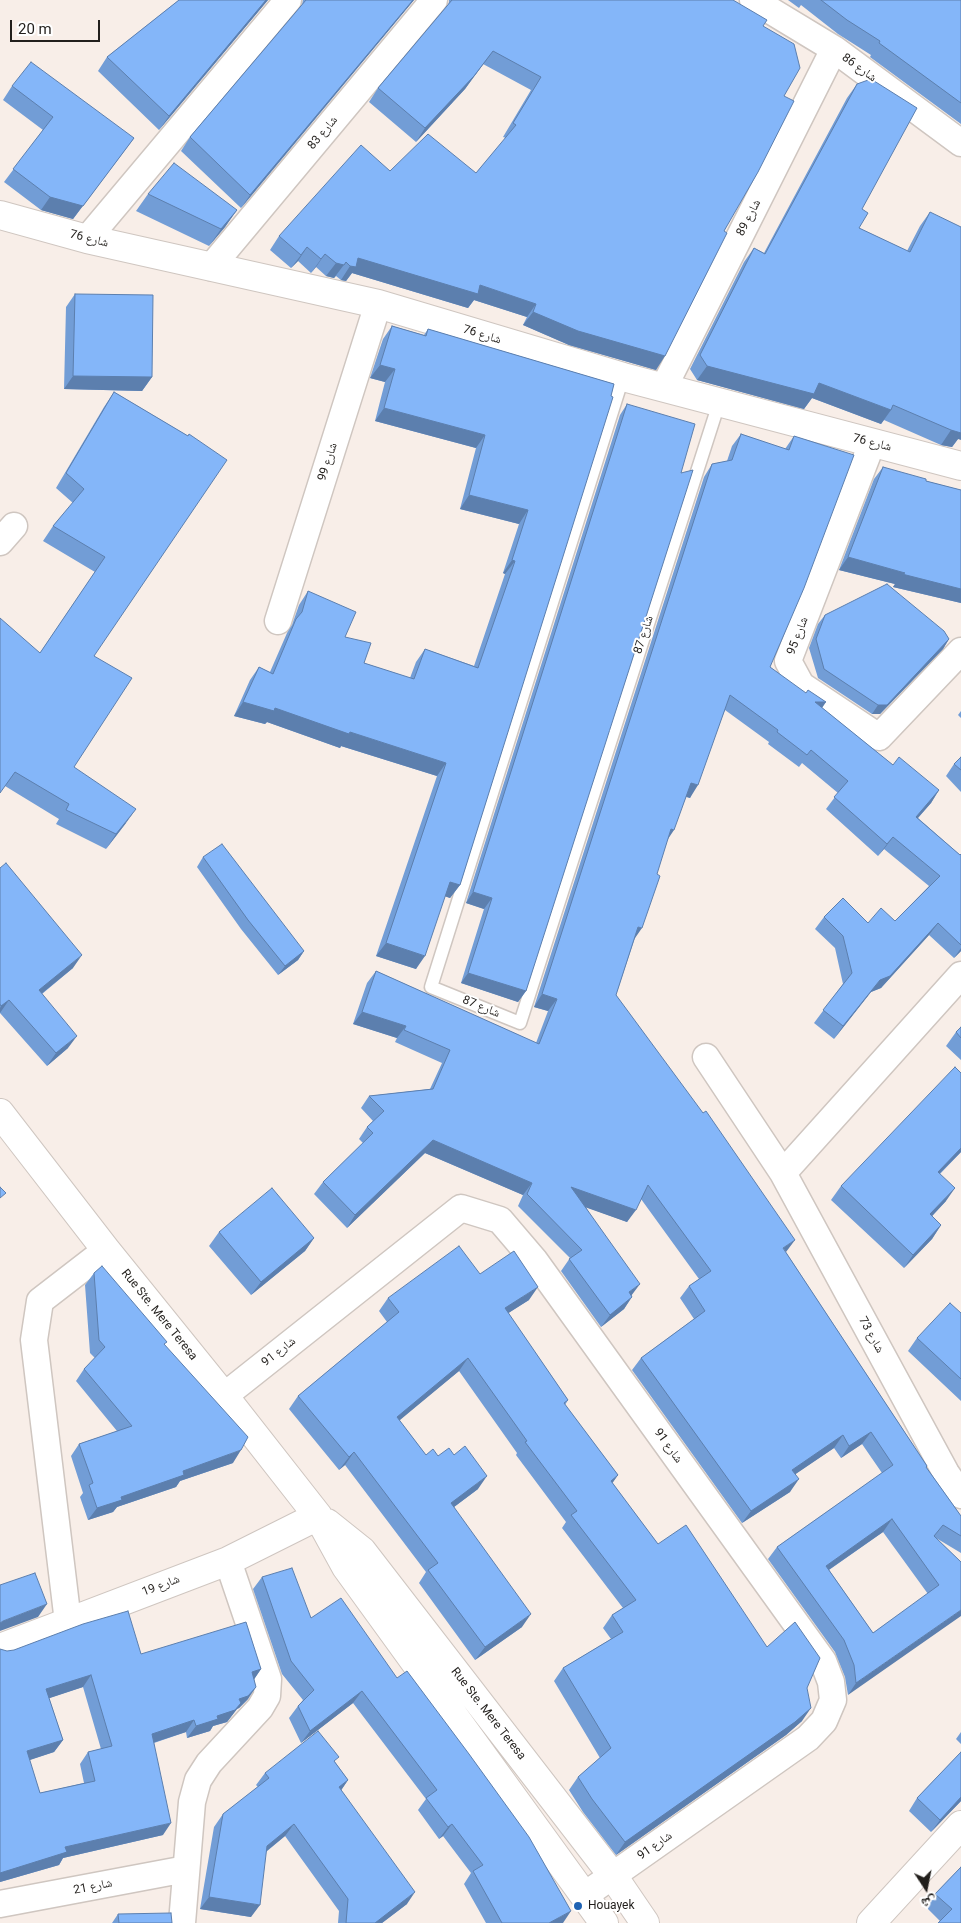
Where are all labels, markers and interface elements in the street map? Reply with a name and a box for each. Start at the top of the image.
scale bar [12,10,102,42]
text: 20 m [18,20,52,38]
street label: شارع 86 [839,51,879,85]
street label: شارع 83 [305,113,341,153]
street label: شارع 89 [734,197,764,239]
street label: شارع 76 [68,227,110,251]
street label: شارع 76 [461,322,503,348]
street label: شارع 76 [851,431,893,455]
street label: شارع 99 [315,441,341,483]
street label: شارع 87 [631,614,657,656]
street label: شارع 95 [784,615,812,657]
street label: شارع 87 [460,993,502,1021]
street label: Rue Ste. Mere Teresa [118,1267,200,1363]
street label: شارع 73 [855,1314,887,1356]
street label: شارع 91 [259,1334,299,1370]
street label: شارع 91 [651,1426,685,1466]
street label: شارع 19 [140,1572,182,1600]
street label: Rue Ste. Mere Teresa [448,1665,528,1763]
street label: شارع 91 [635,1829,675,1863]
north arrow [901,1863,951,1913]
street label: شارع 21 [72,1876,114,1898]
text: ش [920,1893,938,1912]
place label: Houayek [588,1899,635,1913]
marker: Houayek [572,1900,584,1912]

